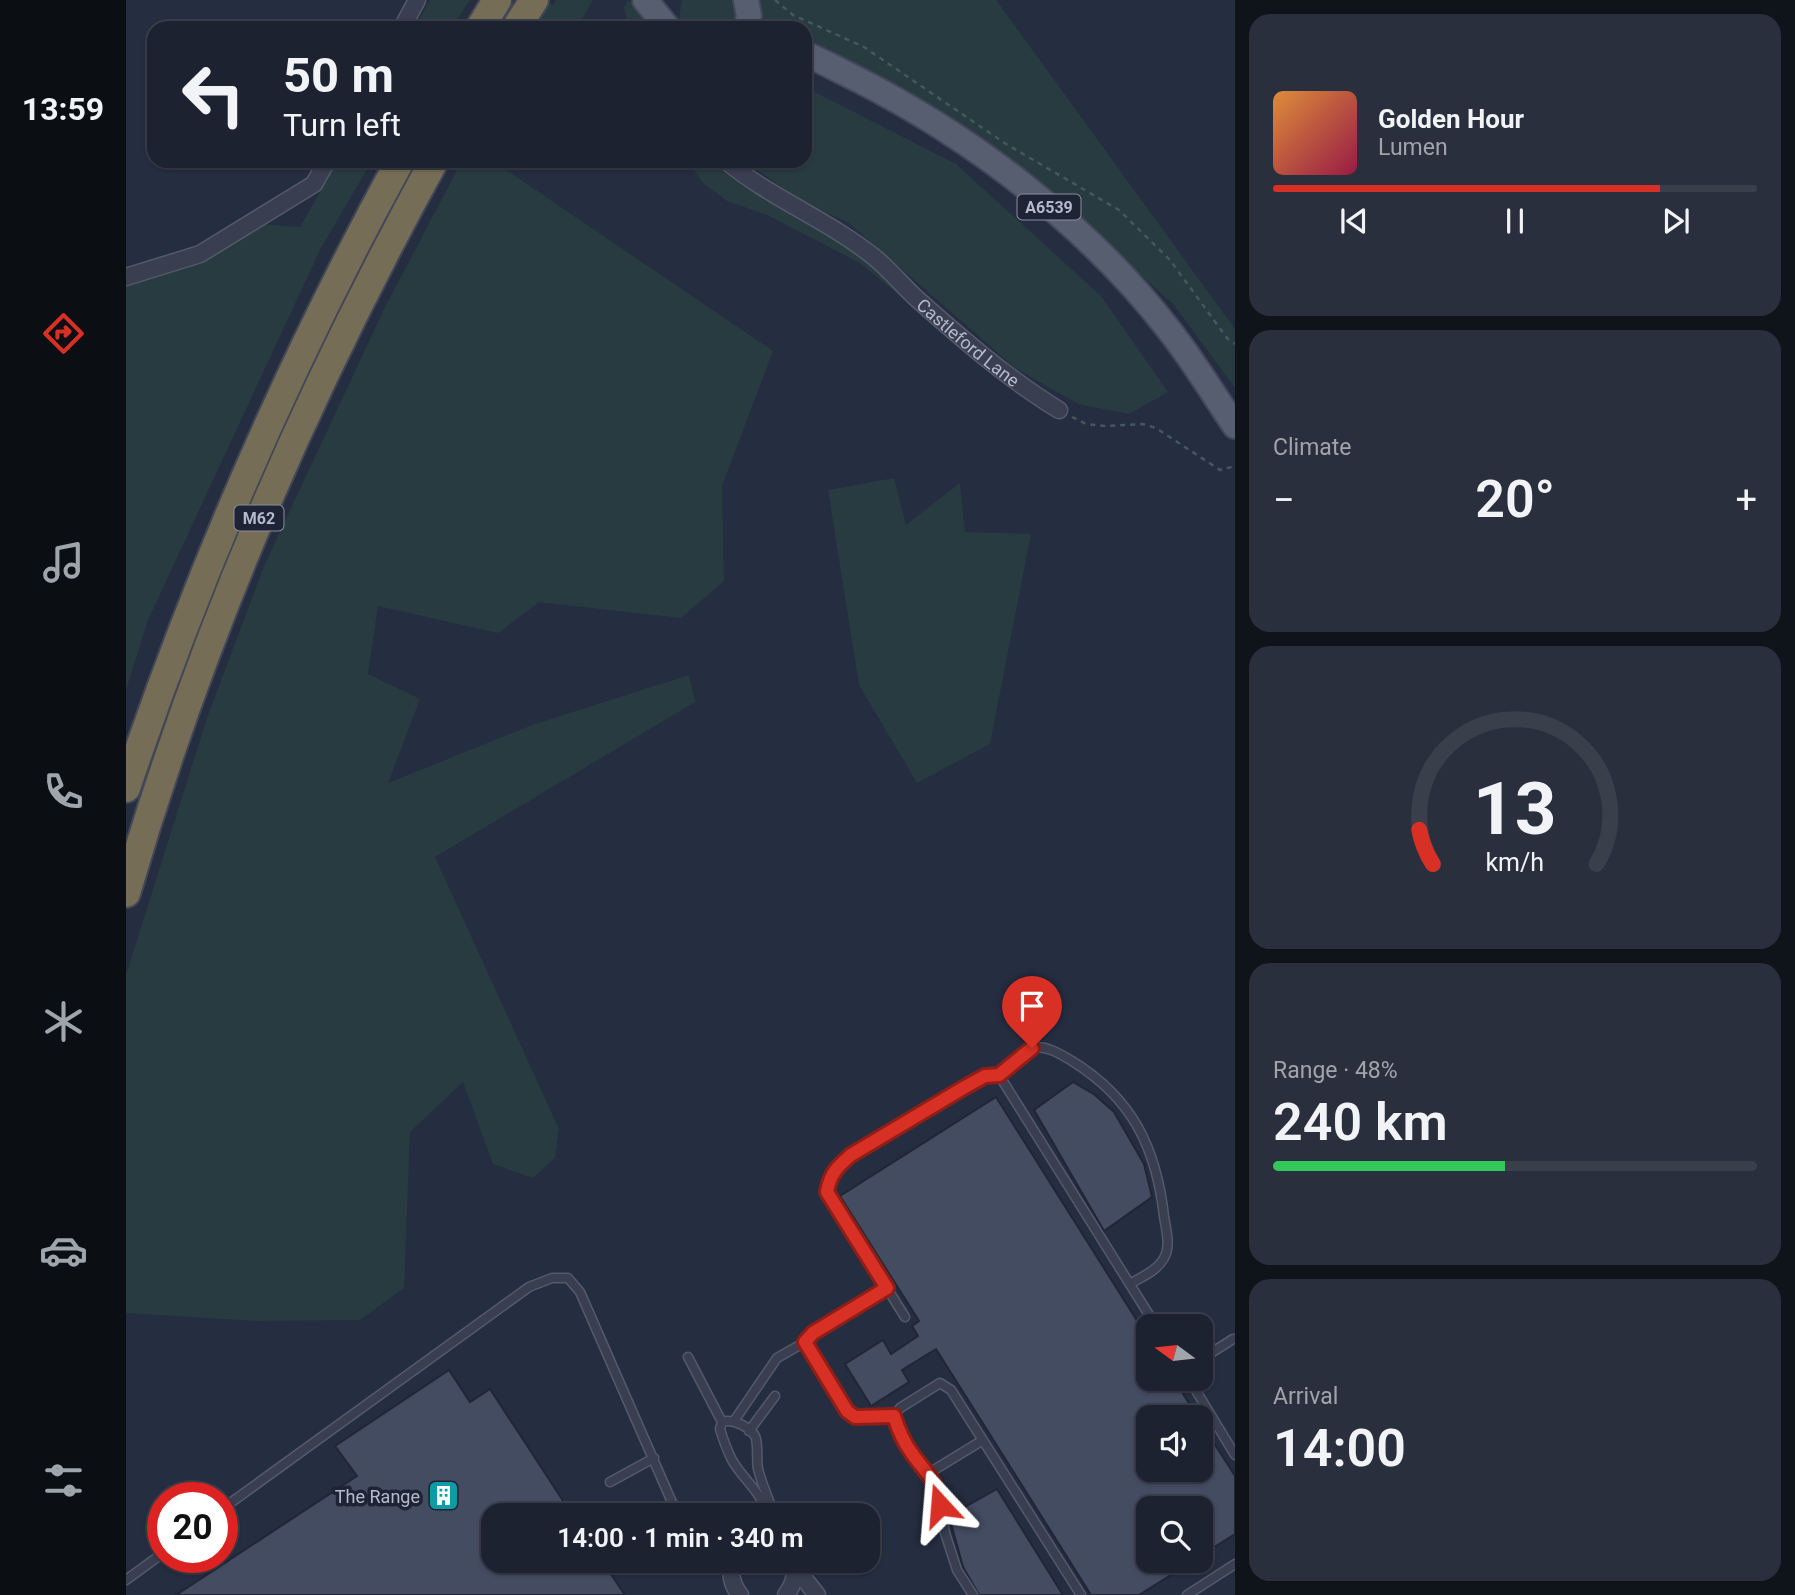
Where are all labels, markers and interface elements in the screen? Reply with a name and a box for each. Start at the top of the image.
text: 50 m [283,47,394,104]
icon: left [168,49,259,140]
text: 13:59 [22,90,104,128]
text: Golden Hour [1378,104,1524,134]
text: Turn left [283,106,401,144]
text: Lumen [1378,134,1448,161]
road number: A6539 [1018,195,1080,220]
icon: previous [1335,202,1373,240]
icon: pause [1496,202,1534,240]
icon: next [1657,202,1695,240]
street label: Castleford Lane [913,294,1024,391]
icon: directions [39,309,88,358]
text: Climate [1273,434,1352,461]
text: 20° [1475,469,1555,530]
text: − [1273,478,1295,522]
text: + [1735,478,1757,522]
road number: M62 [234,505,284,530]
icon: music [39,538,88,587]
text: 13 [1473,766,1557,852]
icon: phone [39,767,88,816]
text: km/h [1486,847,1544,876]
pin [1002,976,1062,1048]
icon: arrive [1013,987,1051,1025]
icon: climate [39,997,88,1046]
text: Range · 48% [1273,1057,1398,1084]
text: 240 km [1273,1092,1448,1153]
icon: car [39,1226,88,1275]
north arrow [1136,1314,1213,1391]
map controls [1136,1314,1213,1573]
text: Arrival [1273,1383,1338,1410]
button: sound [1136,1405,1213,1482]
text: 14:00 [1273,1418,1406,1479]
icon: filters [39,1456,88,1505]
position arrow [903,1468,977,1542]
building icon: The Range [426,1479,460,1513]
speed limit sign: 20 [147,1482,238,1573]
place label: The Range [335,1486,420,1507]
button: search [1136,1496,1213,1573]
text: 14:00 · 1 min · 340 m [557,1523,804,1553]

